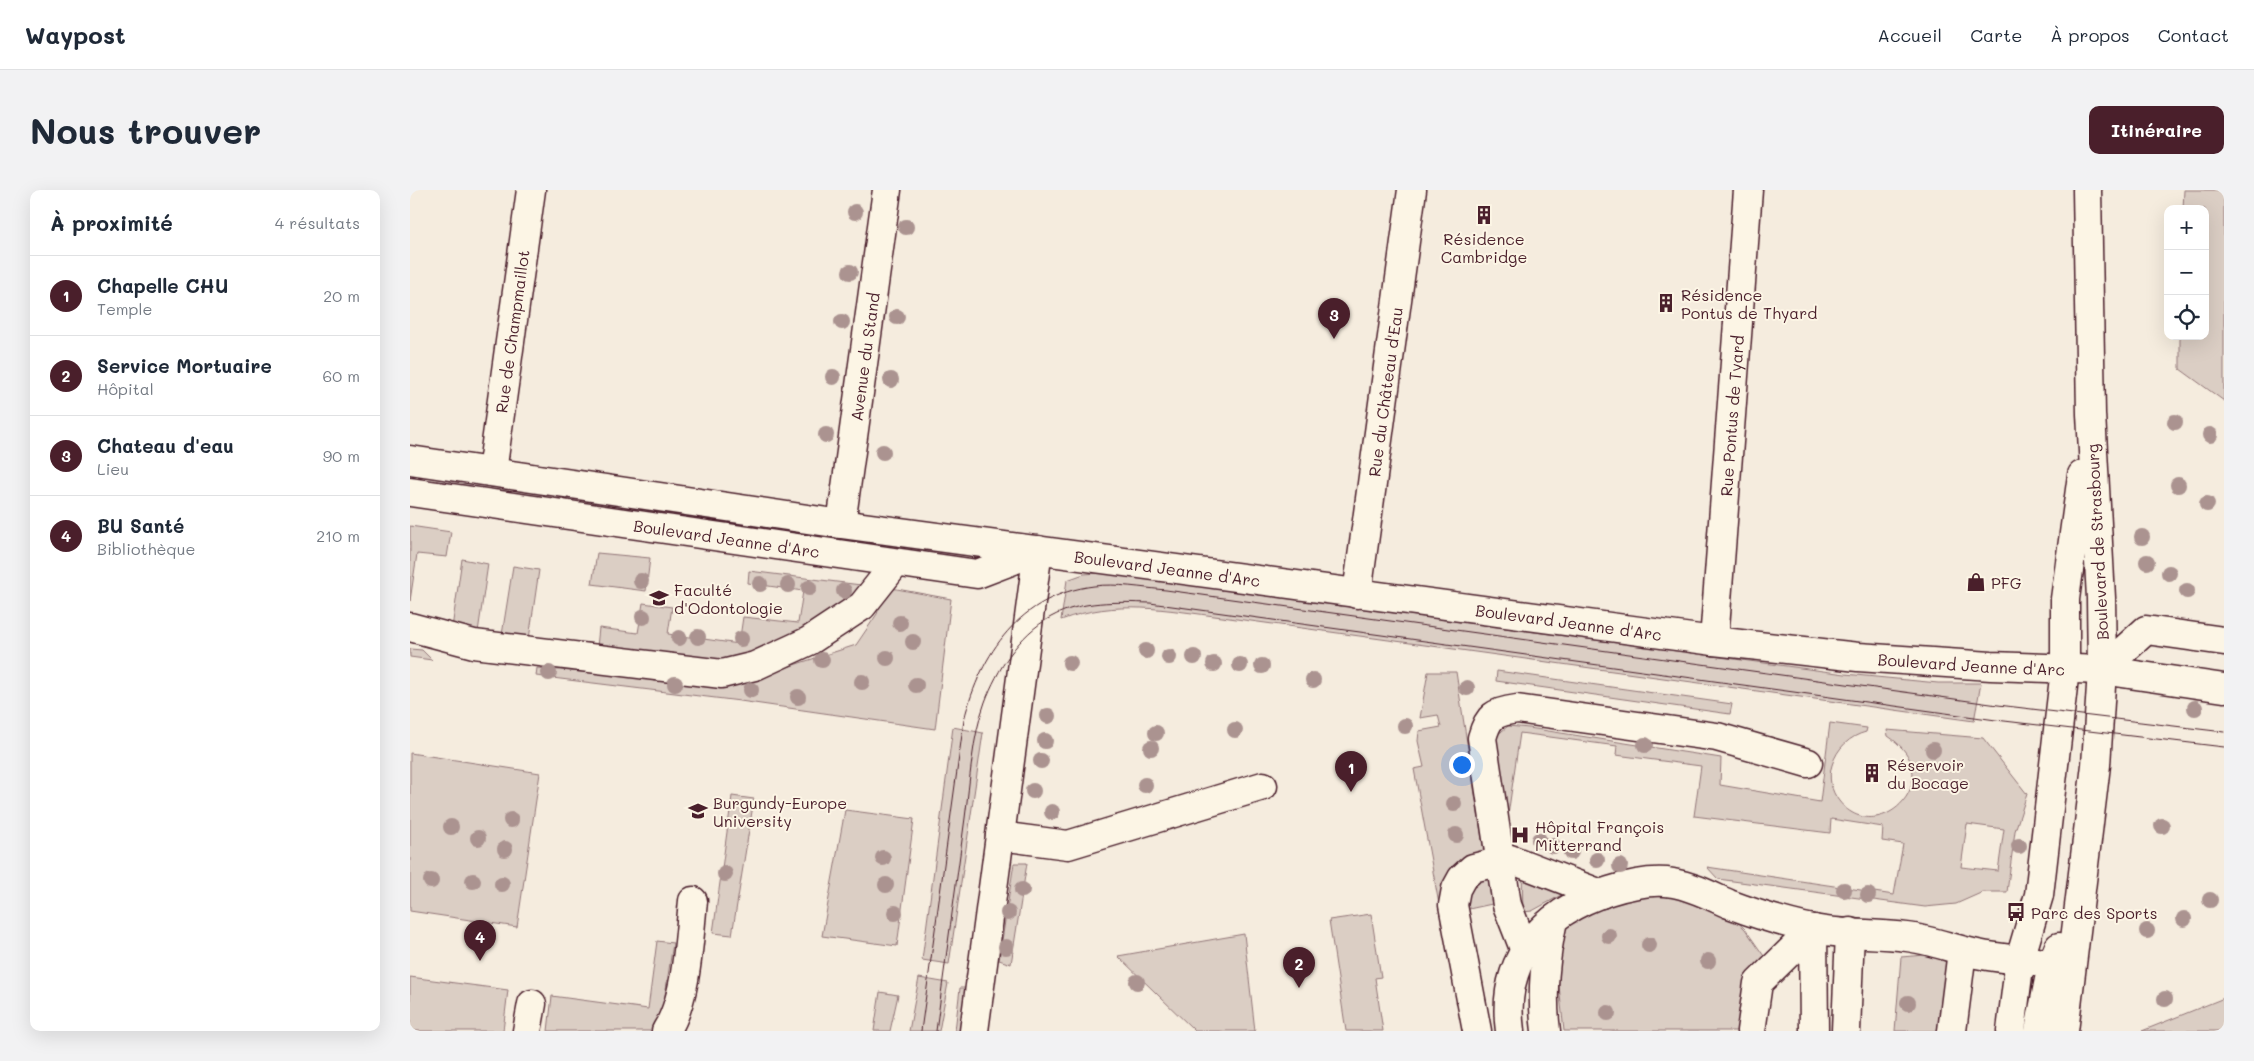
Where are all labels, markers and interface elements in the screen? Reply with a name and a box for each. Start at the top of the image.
text: Waypost [25,19,126,50]
text: Accueil [1877,23,1942,47]
text: Carte [1970,23,2022,47]
text: À propos [2050,23,2130,47]
text: Contact [2158,23,2229,47]
button: Itinéraire [2089,106,2224,154]
text: Nous trouver [30,107,261,153]
building icon: Résidence Cambridge [1473,204,1495,226]
map controls [2164,205,2209,340]
button: + [2164,205,2209,250]
text: À proximité [50,209,173,236]
text: 4 résultats [275,212,360,233]
place label: Résidence Cambridge [1441,228,1527,267]
street label: Rue de Champmaillot [490,248,533,414]
button: − [2164,250,2209,295]
text: Chapelle CHU [97,273,228,298]
place label: Résidence Pontus de Thyard [1681,284,1817,323]
text: 1 [62,285,70,306]
text: 20 m [323,285,360,306]
street label: Avenue du Stand [845,291,883,422]
building icon: Résidence Pontus de Thyard [1655,292,1677,314]
button: locate [2164,295,2209,340]
text: Temple [97,298,152,319]
pin: 3 [1318,298,1350,339]
street label: Rue du Château d'Eau [1363,306,1406,478]
street label: Rue Pontus de Tyard [1714,334,1748,497]
text: Service Mortuaire [97,353,272,378]
text: 2 [62,365,70,386]
text: 60 m [323,365,360,386]
text: Hôpital [97,378,154,399]
text: Chateau d'eau [97,433,234,458]
street label: Boulevard de Strasbourg [2081,443,2113,641]
text: 3 [61,445,71,466]
text: 90 m [323,445,360,466]
text: Lieu [97,458,129,479]
text: BU Santé [97,513,184,538]
street label: Boulevard Jeanne d'Arc [632,514,821,562]
text: 4 [61,525,71,546]
text: 210 m [316,525,360,546]
text: Bibliothèque [97,538,195,559]
street label: Boulevard Jeanne d'Arc [1073,545,1262,591]
shop icon: PFG [1965,571,1987,593]
place label: PFG [1991,572,2022,593]
place label: Faculté d'Odontologie [674,579,783,618]
school or university icon: Faculté d'Odontologie [648,587,670,609]
street label: Boulevard Jeanne d'Arc [1474,599,1663,644]
street label: Boulevard Jeanne d'Arc [1877,648,2065,679]
pin: 1 [1335,751,1367,792]
your location [1449,752,1475,778]
place label: Réservoir du Bocage [1887,754,1969,793]
building icon: Réservoir du Bocage [1861,762,1883,784]
place label: Burgundy-Europe University [713,792,847,831]
school or university icon: Burgundy-Europe University [687,800,709,822]
place label: Hôpital François Mitterrand [1535,816,1664,855]
hospital icon: Hôpital François Mitterrand [1509,824,1531,846]
bus stop icon: Parc des Sports [2005,901,2027,923]
place label: Parc des Sports [2031,902,2157,923]
pin: 4 [464,920,496,961]
pin: 2 [1283,947,1315,988]

